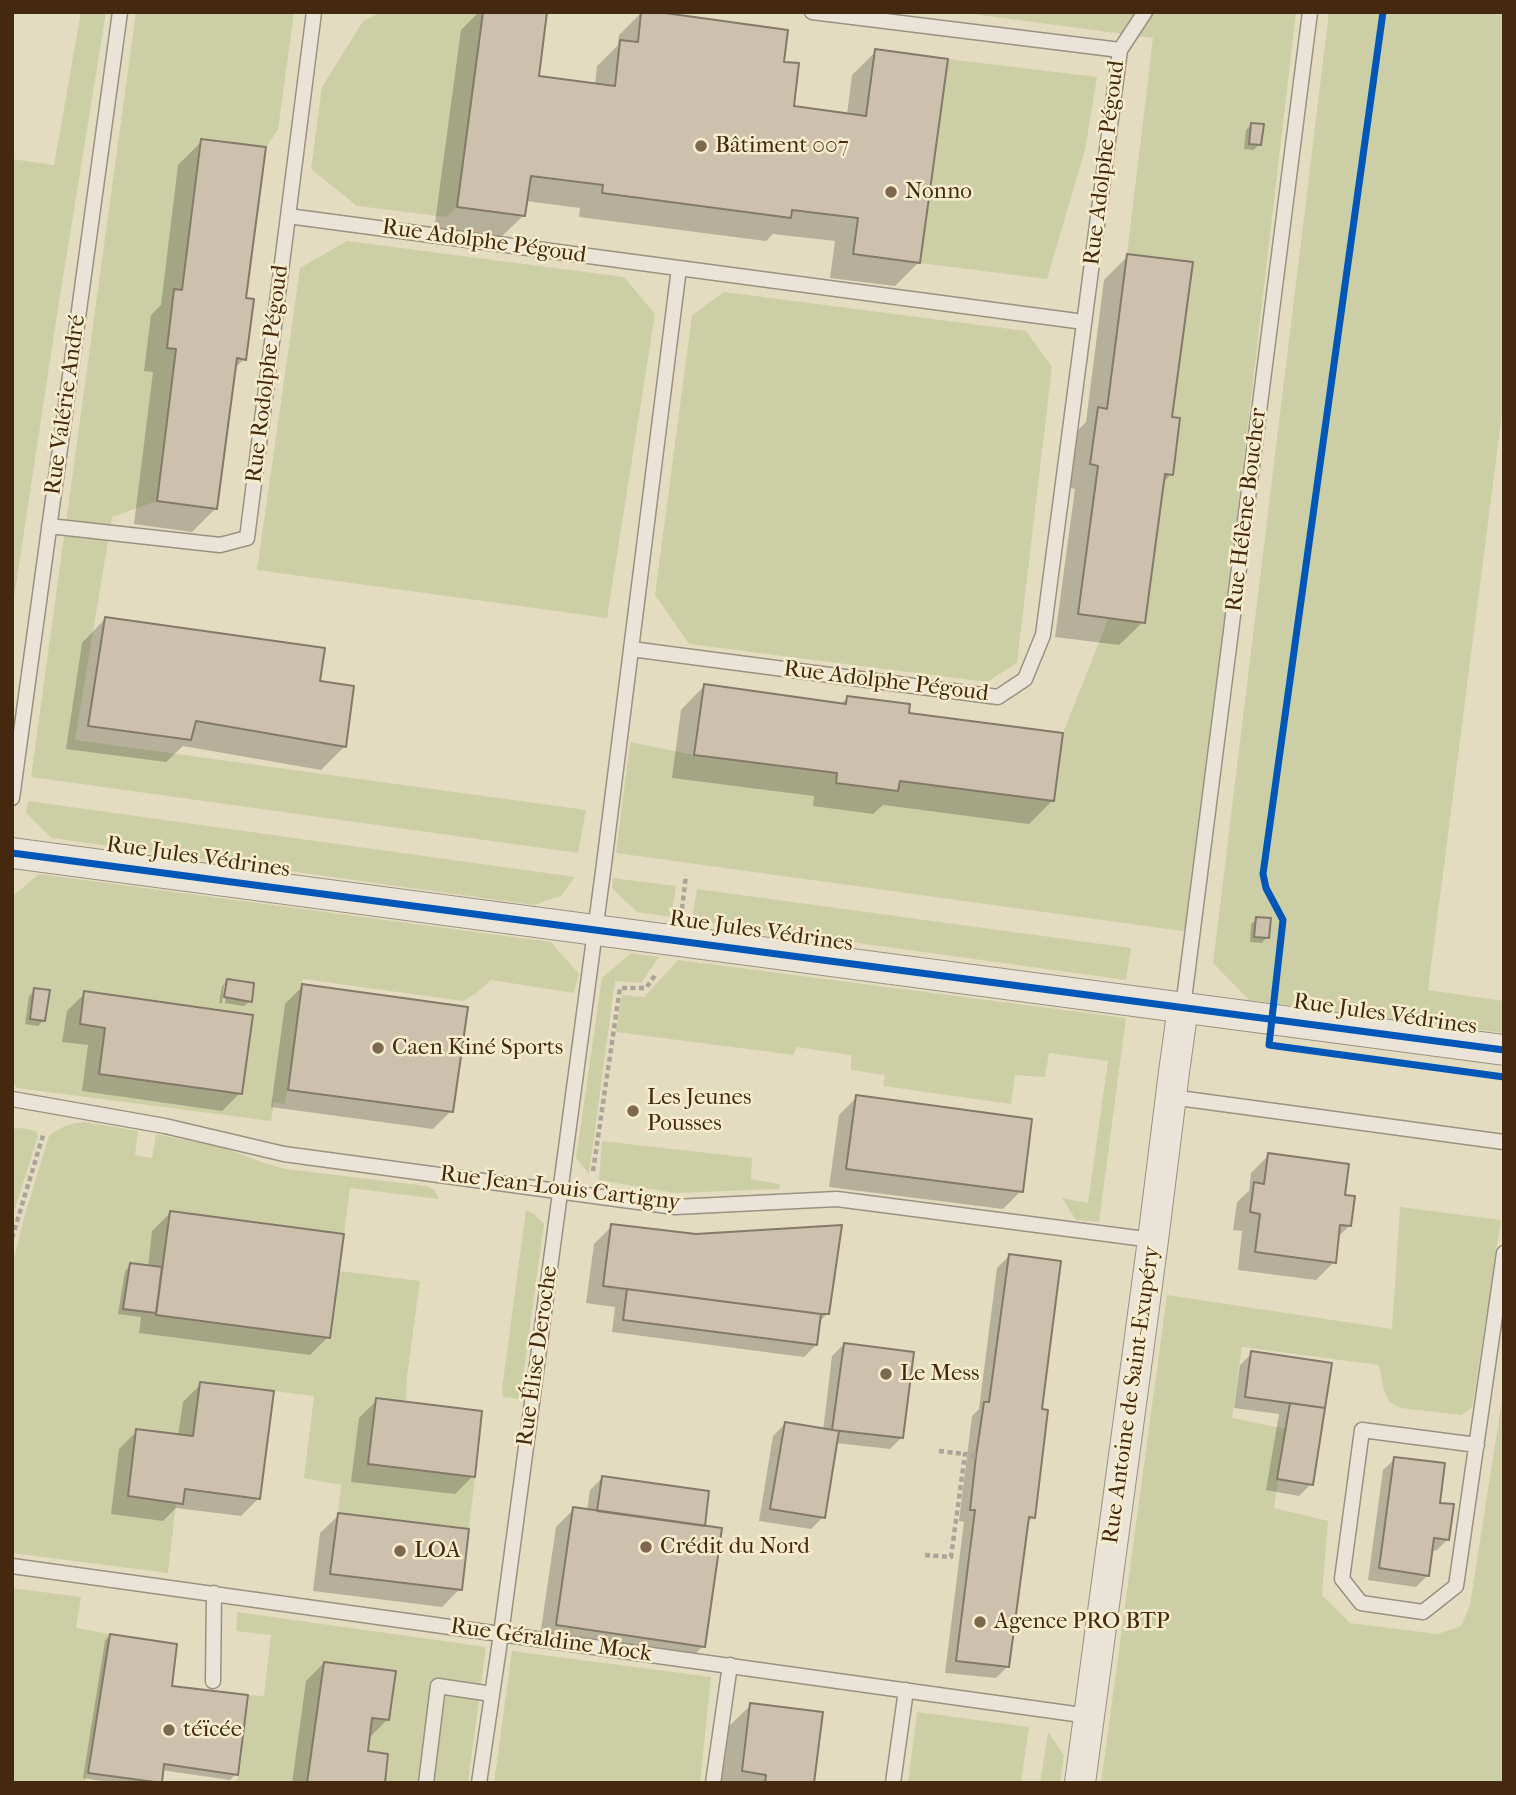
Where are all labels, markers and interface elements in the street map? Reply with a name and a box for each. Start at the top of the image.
street label: Rue Adolphe Pégoud [1079,59,1131,267]
place label: Bâtiment 007 [715,132,849,160]
marker: Bâtiment 007 [693,138,709,154]
place label: Nonno [905,178,972,206]
marker: Nonno [883,184,899,200]
street label: Rue Adolphe Pégoud [380,214,588,270]
street label: Rue Rodolphe Pégoud [241,264,295,484]
street label: Rue Valérie André [40,313,92,497]
street label: Rue Hélène Boucher [1221,406,1273,614]
street label: Rue Adolphe Pégoud [782,656,990,708]
street label: Rue Jules Védrines [104,831,292,885]
street label: Rue Jules Védrines [667,905,855,959]
street label: Rue Jules Védrines [1291,988,1479,1042]
place label: Caen Kiné Sports [392,1034,563,1062]
marker: Caen Kiné Sports [370,1040,386,1056]
place label: Les Jeunes Pousses [647,1084,751,1138]
marker: Les Jeunes Pousses [625,1103,641,1119]
street label: Rue Jean-Louis Cartigny [438,1161,682,1217]
street label: Rue Antoine de Saint-Exupéry [1097,1244,1167,1546]
street label: Rue Élise Deroche [512,1264,564,1448]
place label: Le Mess [900,1360,979,1388]
marker: Le Mess [878,1366,894,1382]
place label: Crédit du Nord [660,1533,810,1561]
place label: LOA [414,1537,461,1565]
marker: Crédit du Nord [638,1539,654,1555]
marker: LOA [392,1543,408,1559]
place label: Agence PRO BTP [994,1608,1170,1636]
street label: Rue Géraldine Mock [449,1613,653,1669]
marker: Agence PRO BTP [972,1614,988,1630]
place label: téïcée [183,1716,242,1744]
marker: téïcée [161,1722,177,1738]

